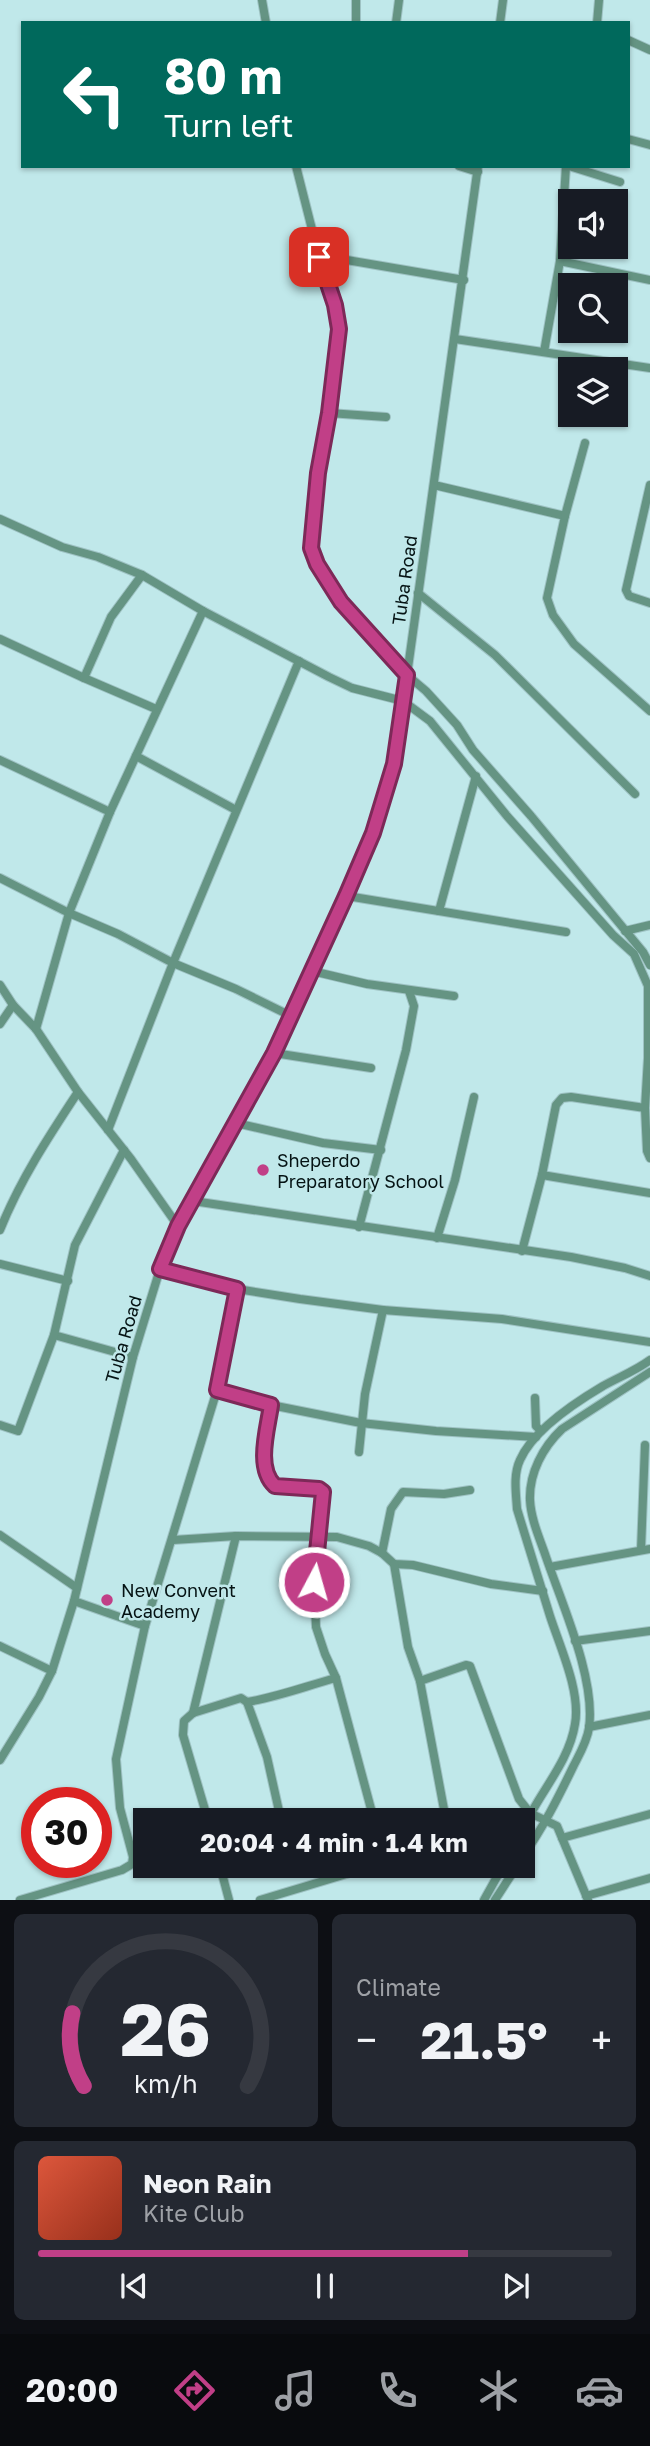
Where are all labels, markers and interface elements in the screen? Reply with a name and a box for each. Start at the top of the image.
text: 80 m [164,46,282,105]
icon: left [49,49,140,140]
text: Turn left [164,106,293,144]
map controls [558,189,628,427]
button: sound [558,189,628,259]
pin [289,227,349,287]
icon: arrive [300,238,338,276]
button: search [558,273,628,343]
button: layers [558,357,628,427]
street label: Tuba Road [387,534,421,626]
place label: Sheperdo Preparatory School [277,1149,444,1192]
marker: Sheperdo Preparatory School [255,1162,271,1178]
street label: Tuba Road [100,1293,146,1385]
position arrow [277,1545,351,1619]
place label: New Convent Academy [121,1579,236,1622]
marker: New Convent Academy [99,1592,115,1608]
speed limit sign: 30 [21,1787,112,1878]
text: 20:04 · 4 min · 1.4 km [200,1827,468,1858]
text: Climate [356,1973,441,2001]
text: 26 [121,1986,211,2073]
text: 21.5° [420,2008,548,2070]
text: − [356,2017,377,2062]
text: + [591,2017,612,2062]
text: km/h [134,2068,198,2099]
text: Neon Rain [143,2168,272,2199]
text: Kite Club [143,2199,244,2227]
icon: previous [115,2267,153,2305]
icon: pause [306,2267,344,2305]
icon: next [497,2267,535,2305]
icon: directions [170,2366,219,2415]
icon: music [271,2366,320,2415]
icon: phone [373,2366,422,2415]
icon: climate [474,2366,523,2415]
icon: car [575,2366,624,2415]
text: 20:00 [26,2371,118,2409]

